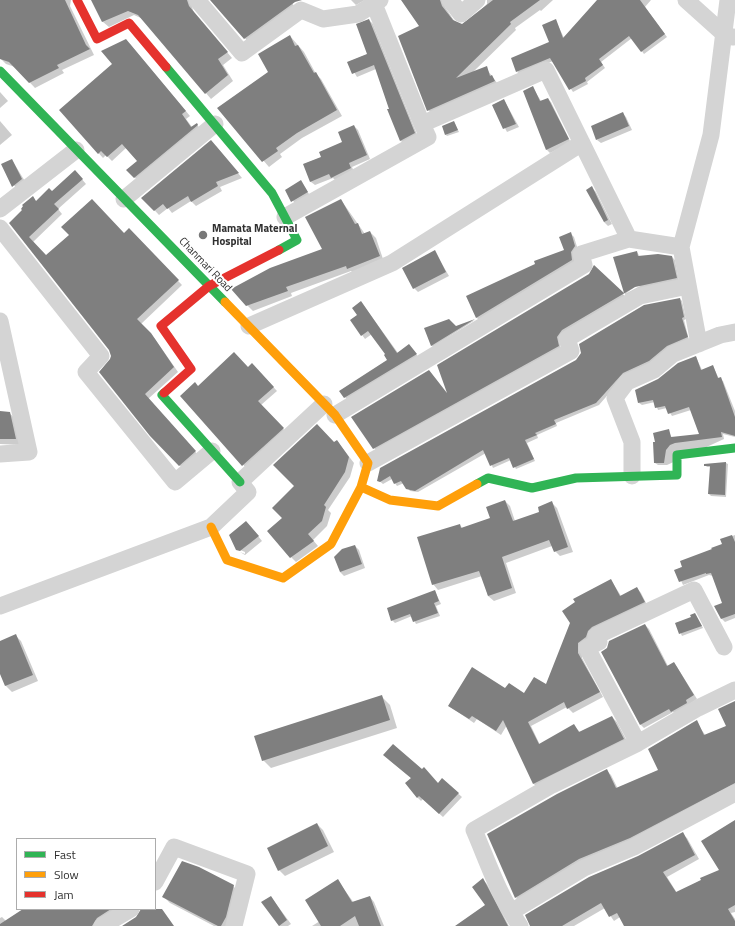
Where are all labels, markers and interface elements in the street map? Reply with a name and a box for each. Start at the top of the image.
place label: Mamata Maternal Hospital [212,222,297,248]
marker: Mamata Maternal Hospital [197,229,209,241]
street label: Chanmari Road [176,235,234,295]
legend [16,838,156,910]
text: Fast [54,845,76,864]
text: Slow [54,865,79,884]
text: Jam [54,885,74,904]

